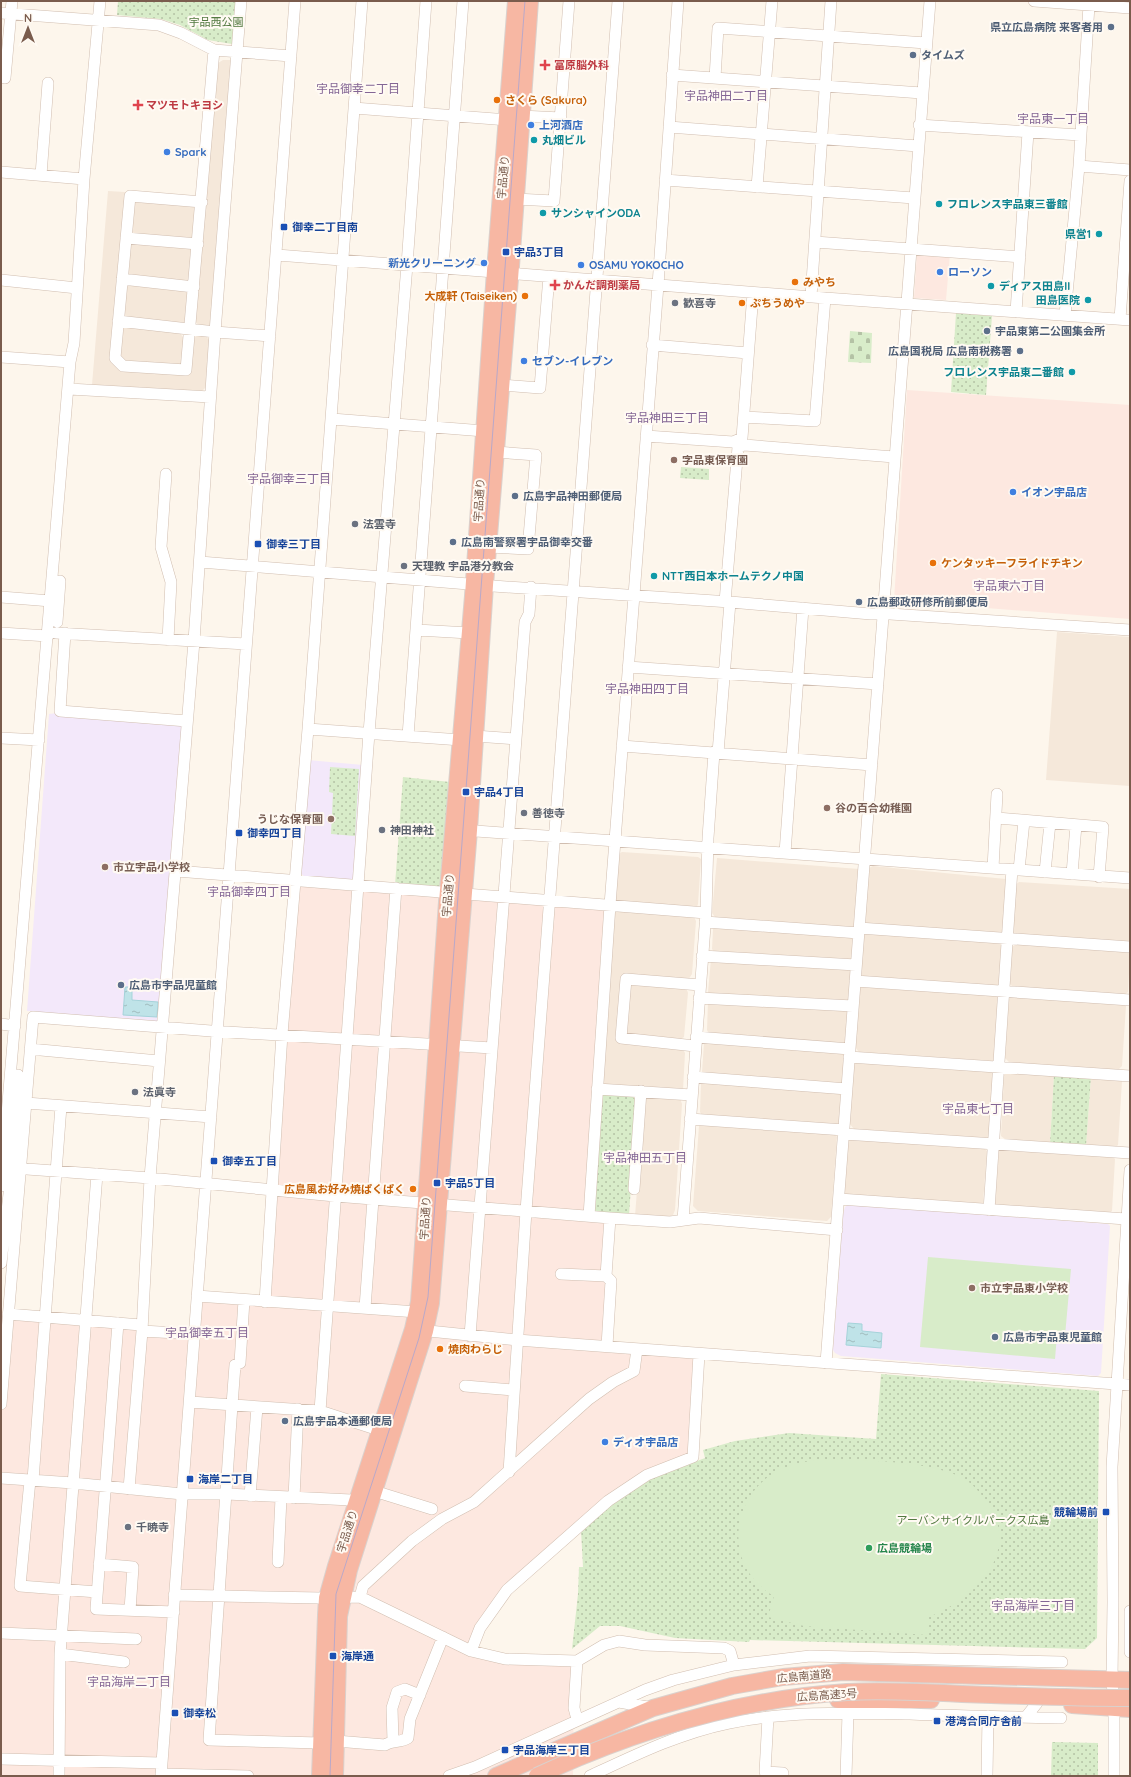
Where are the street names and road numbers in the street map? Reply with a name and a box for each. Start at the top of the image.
street label: 宇品通り [494,154,512,200]
street label: 宇品通り [470,478,488,522]
street label: 宇品通り [439,872,457,918]
street label: 宇品通り [416,1196,434,1240]
street label: 宇品通り [334,1508,360,1554]
street label: 広島南道路 [776,1667,832,1685]
street label: 広島高速3号 [796,1686,858,1704]

